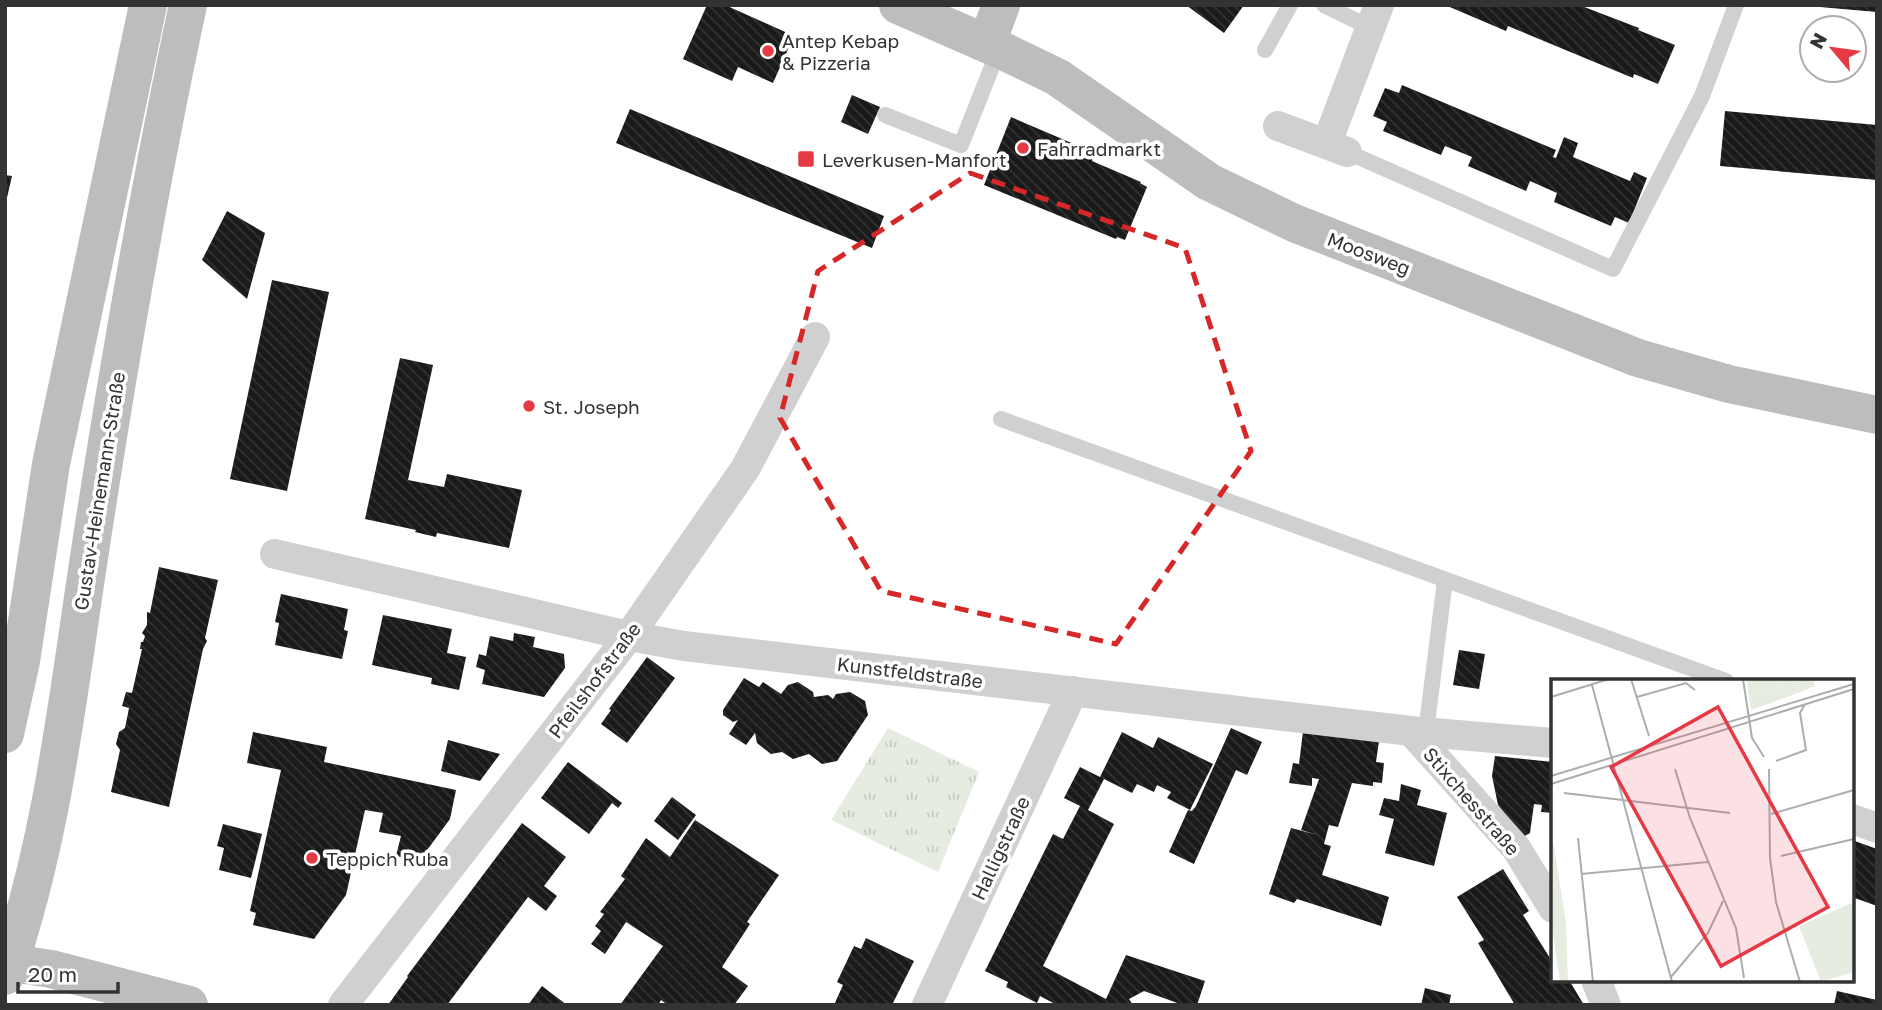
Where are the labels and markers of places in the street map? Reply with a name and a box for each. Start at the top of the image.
place label: Antep Kebap & Pizzeria [782,29,899,74]
marker: Antep Kebap & Pizzeria [760,43,776,59]
place label: Fahrradmarkt [1037,137,1161,160]
marker: Fahrradmarkt [1015,140,1031,156]
place label: Leverkusen-Manfort [822,148,1007,171]
marker: Leverkusen-Manfort [796,149,816,169]
place label: St. Joseph [543,395,640,418]
marker: St. Joseph [521,398,537,414]
place label: Teppich Ruba [326,847,449,870]
marker: Teppich Ruba [304,850,320,866]

